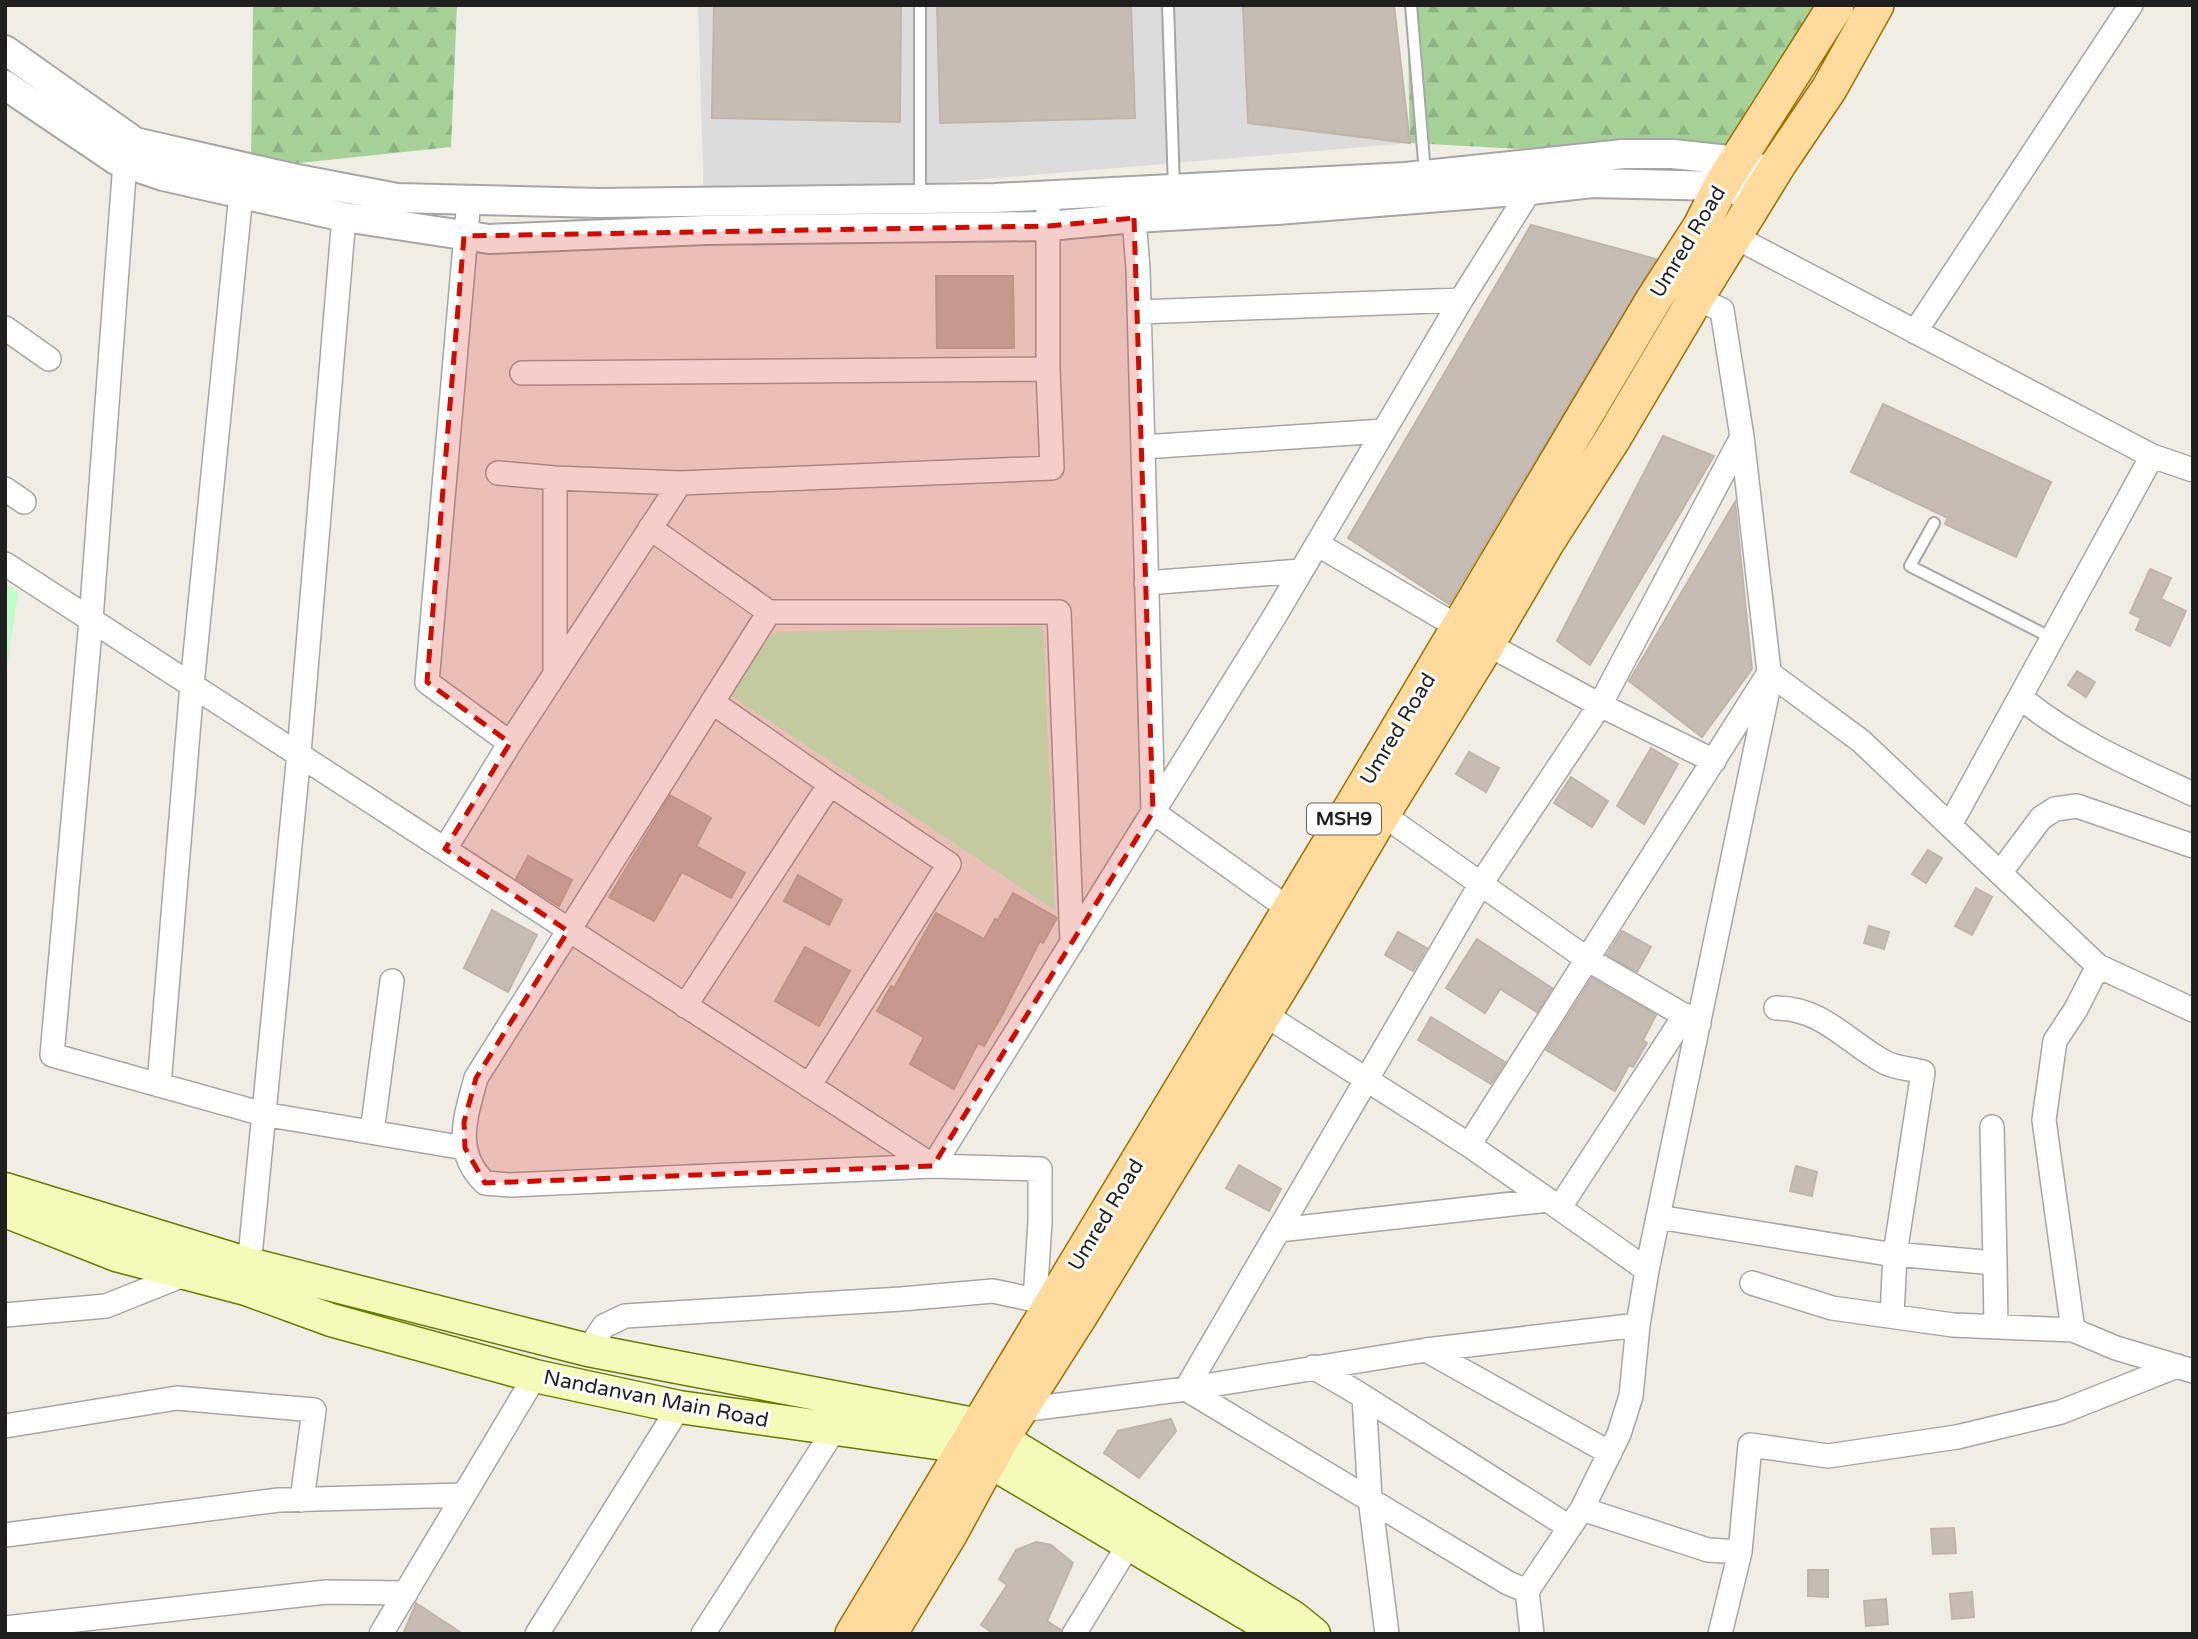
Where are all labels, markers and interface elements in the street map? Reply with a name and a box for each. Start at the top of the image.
street label: Umred Road [1645,182,1731,302]
street label: Umred Road [1355,669,1441,789]
road number: MSH9 [1307,804,1381,834]
street label: Umred Road [1063,1155,1149,1275]
street label: Nandanvan Main Road [541,1365,771,1433]

